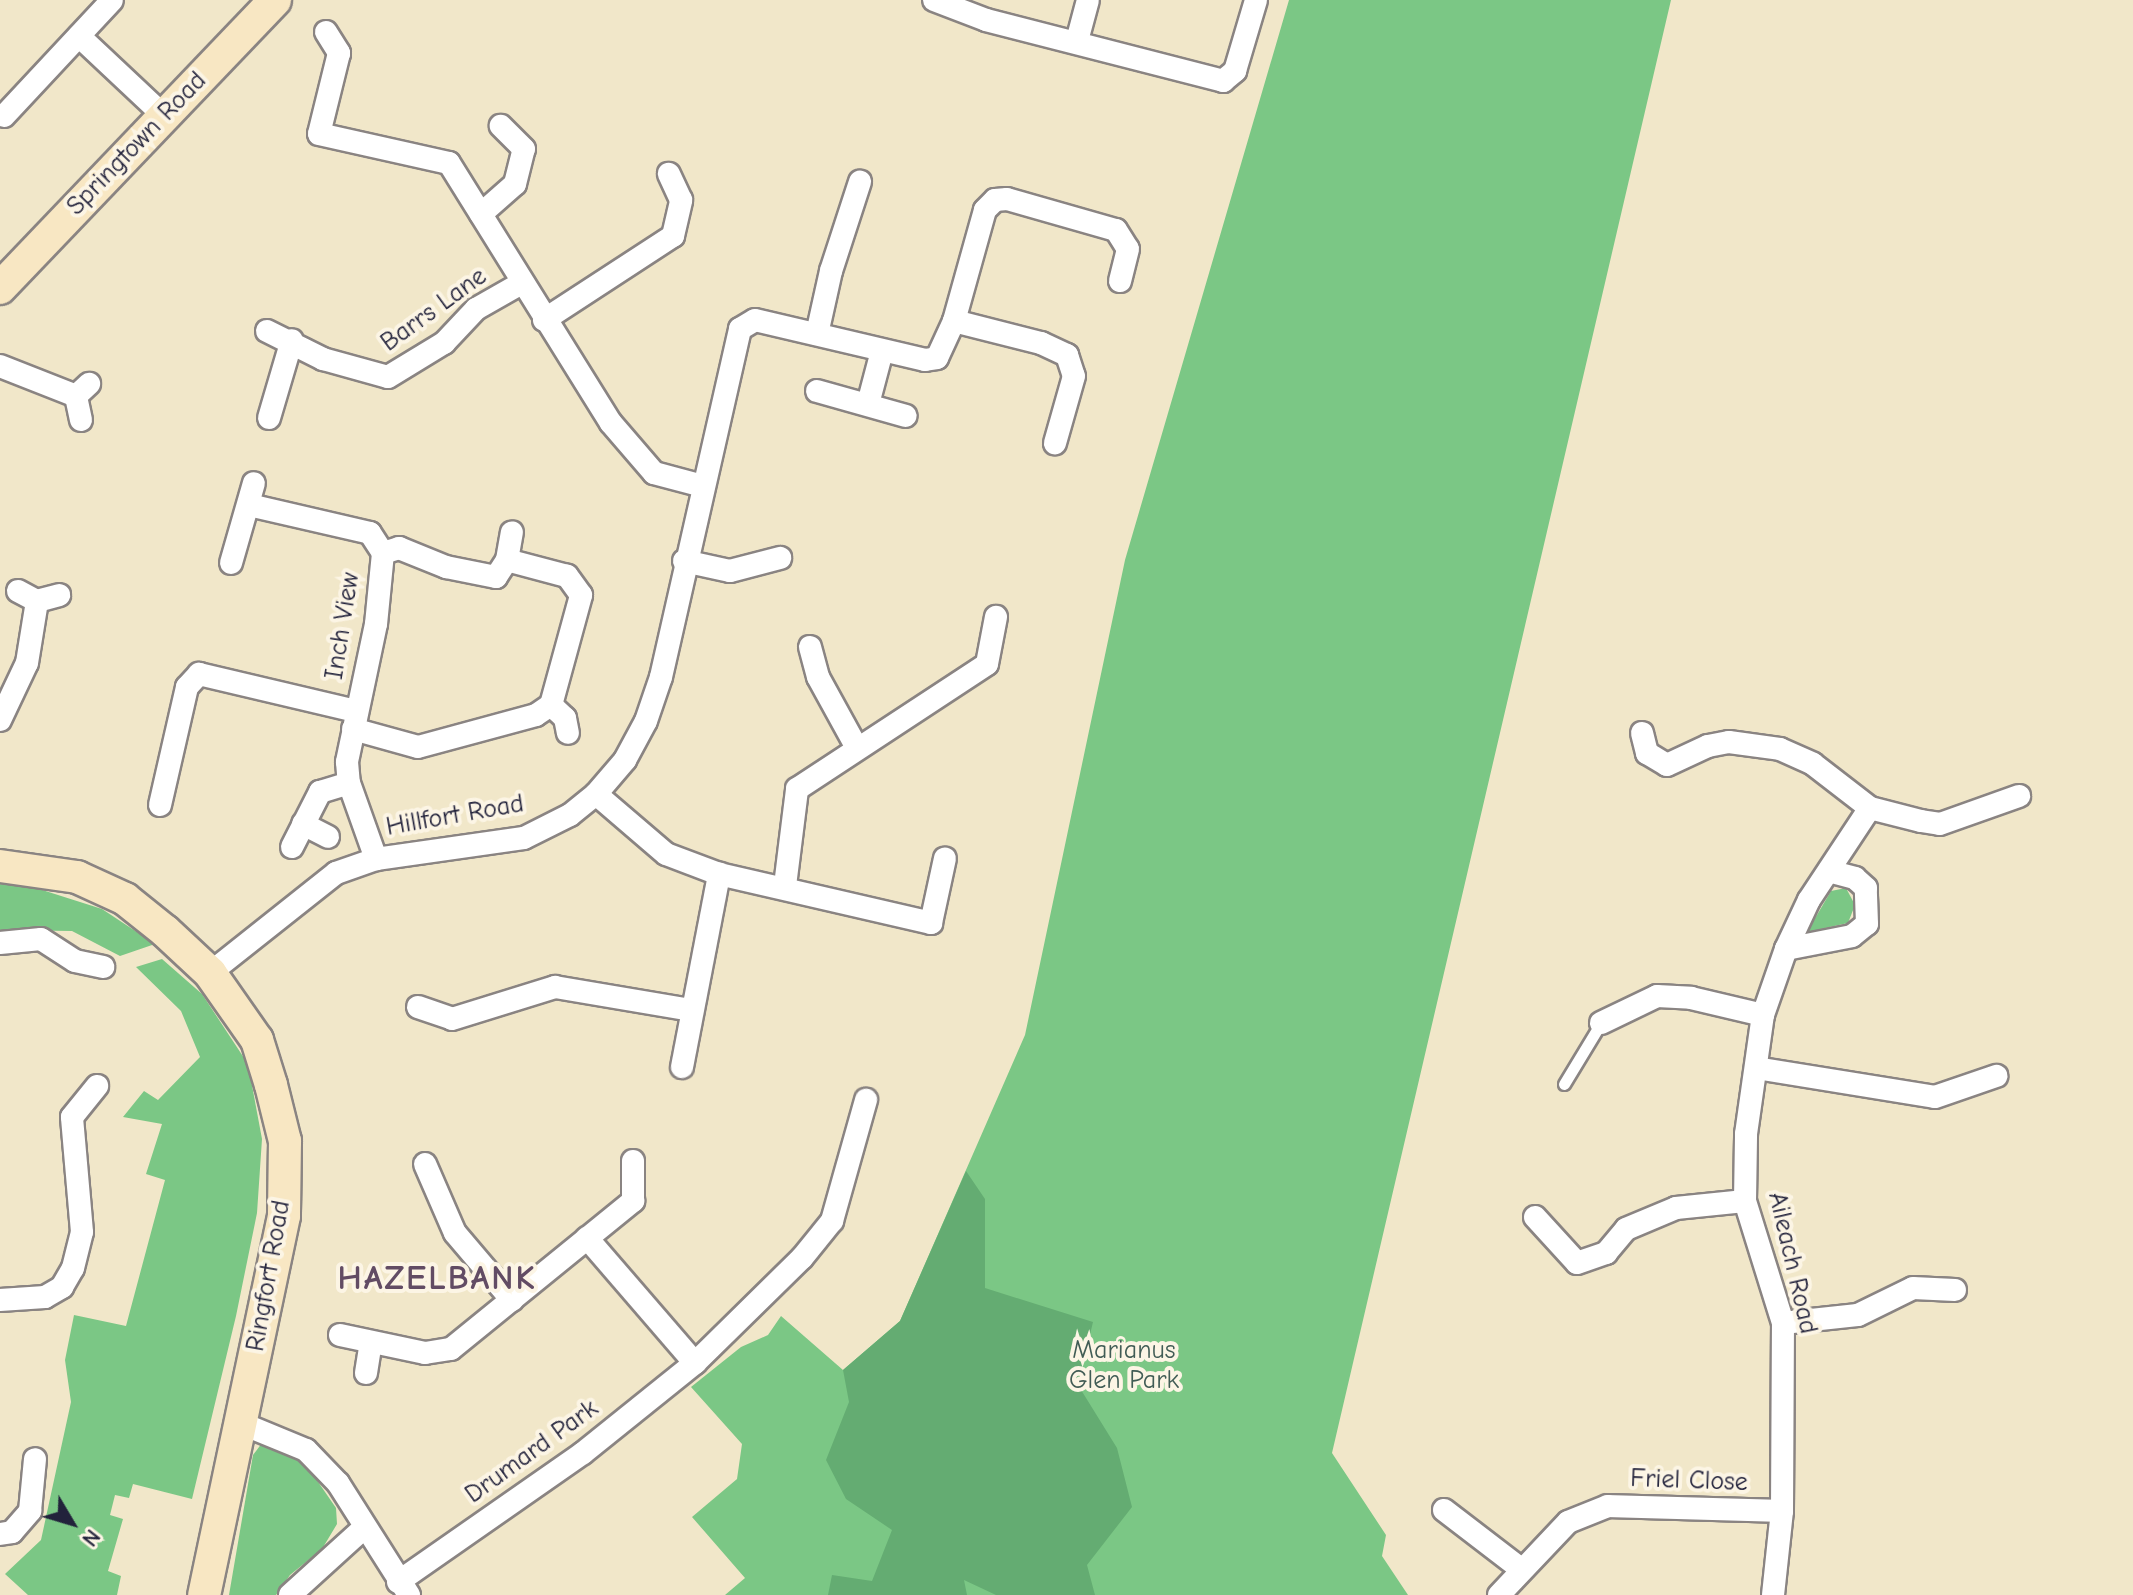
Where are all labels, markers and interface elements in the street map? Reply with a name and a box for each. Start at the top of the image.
street label: Springtown Road [61,66,213,222]
street label: Barrs Lane [375,261,493,359]
street label: Inch View [319,570,367,682]
street label: Hillfort Road [384,789,526,843]
street label: Aileach Road [1761,1189,1823,1337]
street label: Ringfort Road [240,1198,298,1354]
district label: HAZELBANK [337,1259,537,1299]
park label: Marianus Glen Park [1069,1335,1179,1396]
street label: Drumard Park [459,1393,605,1511]
street label: Friel Close [1630,1463,1748,1499]
north arrow [32,1483,112,1563]
text: N [76,1524,106,1551]

